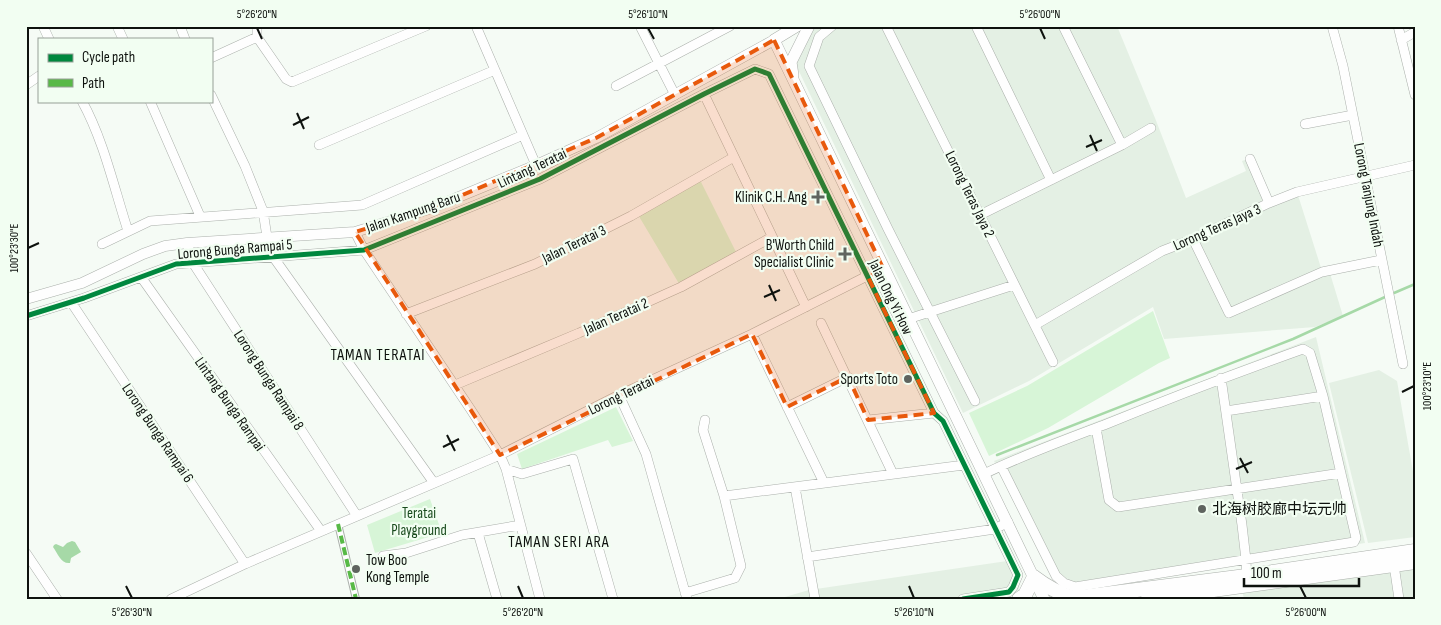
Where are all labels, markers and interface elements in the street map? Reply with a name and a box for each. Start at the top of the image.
text: 5°26'20"N [237,7,277,22]
text: 5°26'10"N [628,7,668,22]
text: 5°26'00"N [1020,7,1060,22]
legend [38,38,212,102]
text: Cycle path [82,48,135,67]
text: Path [82,74,105,93]
street label: Lorong Tanjung Indah [1349,141,1388,249]
street label: Lintang Teratai [495,144,570,193]
street label: Lorong Teras Jaya 2 [940,148,999,241]
street label: Jalan Kampung Baru [362,187,463,238]
place label: Klinik C.H. Ang [735,188,807,207]
marker: Klinik C.H. Ang [811,190,825,204]
street label: Lorong Teras Jaya 3 [1170,200,1264,255]
street label: Jalan Teratai 3 [538,221,609,269]
text: 100°23'30"E [7,223,22,273]
street label: Lorong Bunga Rampai 5 [177,235,293,264]
place label: B'Worth Child Specialist Clinic [754,236,834,272]
marker: B'Worth Child Specialist Clinic [838,247,852,261]
street label: Jalan Ong Yi How [864,255,917,339]
street label: Jalan Teratai 2 [580,294,652,340]
street label: Lorong Bunga Rampai 8 [229,327,308,434]
district label: TAMAN TERATAI [330,346,426,365]
street label: Lintang Bunga Rampai [190,354,269,455]
text: 100°23'10"E [1420,362,1435,410]
place label: Sports Toto [840,370,898,389]
street label: Lorong Teratai [585,371,657,419]
marker: Sports Toto [902,373,914,385]
street label: Lorong Bunga Rampai 6 [117,380,198,487]
place label: 北海树胶廊中坛元帅 [1212,500,1347,519]
marker: 北海树胶廊中坛元帅 [1196,503,1208,515]
park label: Teratai Playground [391,504,447,540]
district label: TAMAN SERI ARA [508,533,610,552]
place label: Tow Boo Kong Temple [366,551,429,587]
scale bar [1244,555,1358,587]
marker: Tow Boo Kong Temple [350,563,362,575]
text: 100 m [1251,564,1282,583]
text: 5°26'30"N [112,605,152,620]
text: 5°26'20"N [503,605,543,620]
text: 5°26'10"N [894,605,934,620]
text: 5°26'00"N [1286,605,1326,620]

